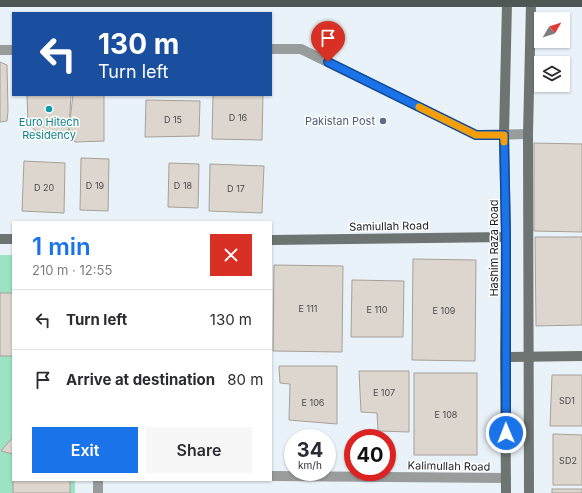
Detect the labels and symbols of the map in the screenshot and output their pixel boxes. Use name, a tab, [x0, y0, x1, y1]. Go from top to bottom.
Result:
north arrow	[534, 12, 570, 48]
pin	[311, 21, 345, 62]
marker: Euro Hitech Residency	[44, 104, 54, 114]
house number: D 16	[229, 112, 248, 123]
house number: D 15	[164, 114, 182, 125]
place label: Pakistan Post	[305, 114, 375, 128]
place label: Euro Hitech Residency	[19, 115, 79, 142]
marker: Pakistan Post	[378, 116, 388, 126]
house number: D 19	[86, 180, 105, 191]
house number: D 18	[174, 180, 193, 191]
house number: D 20	[34, 182, 54, 193]
house number: D 17	[227, 183, 245, 194]
street label: Hashim Raza Road	[487, 199, 501, 297]
street label: Samiullah Road	[349, 218, 429, 234]
house number: E 111	[299, 303, 317, 314]
house number: E 110	[367, 304, 388, 315]
house number: E 109	[433, 305, 456, 316]
house number: E 107	[373, 387, 395, 398]
house number: SD1	[559, 395, 575, 406]
house number: E 106	[302, 397, 325, 408]
house number: E 108	[435, 409, 458, 420]
position arrow	[485, 412, 527, 454]
speed limit sign: 40	[344, 429, 396, 481]
house number: SD2	[559, 455, 577, 466]
street label: Kalimullah Road	[408, 458, 490, 474]

